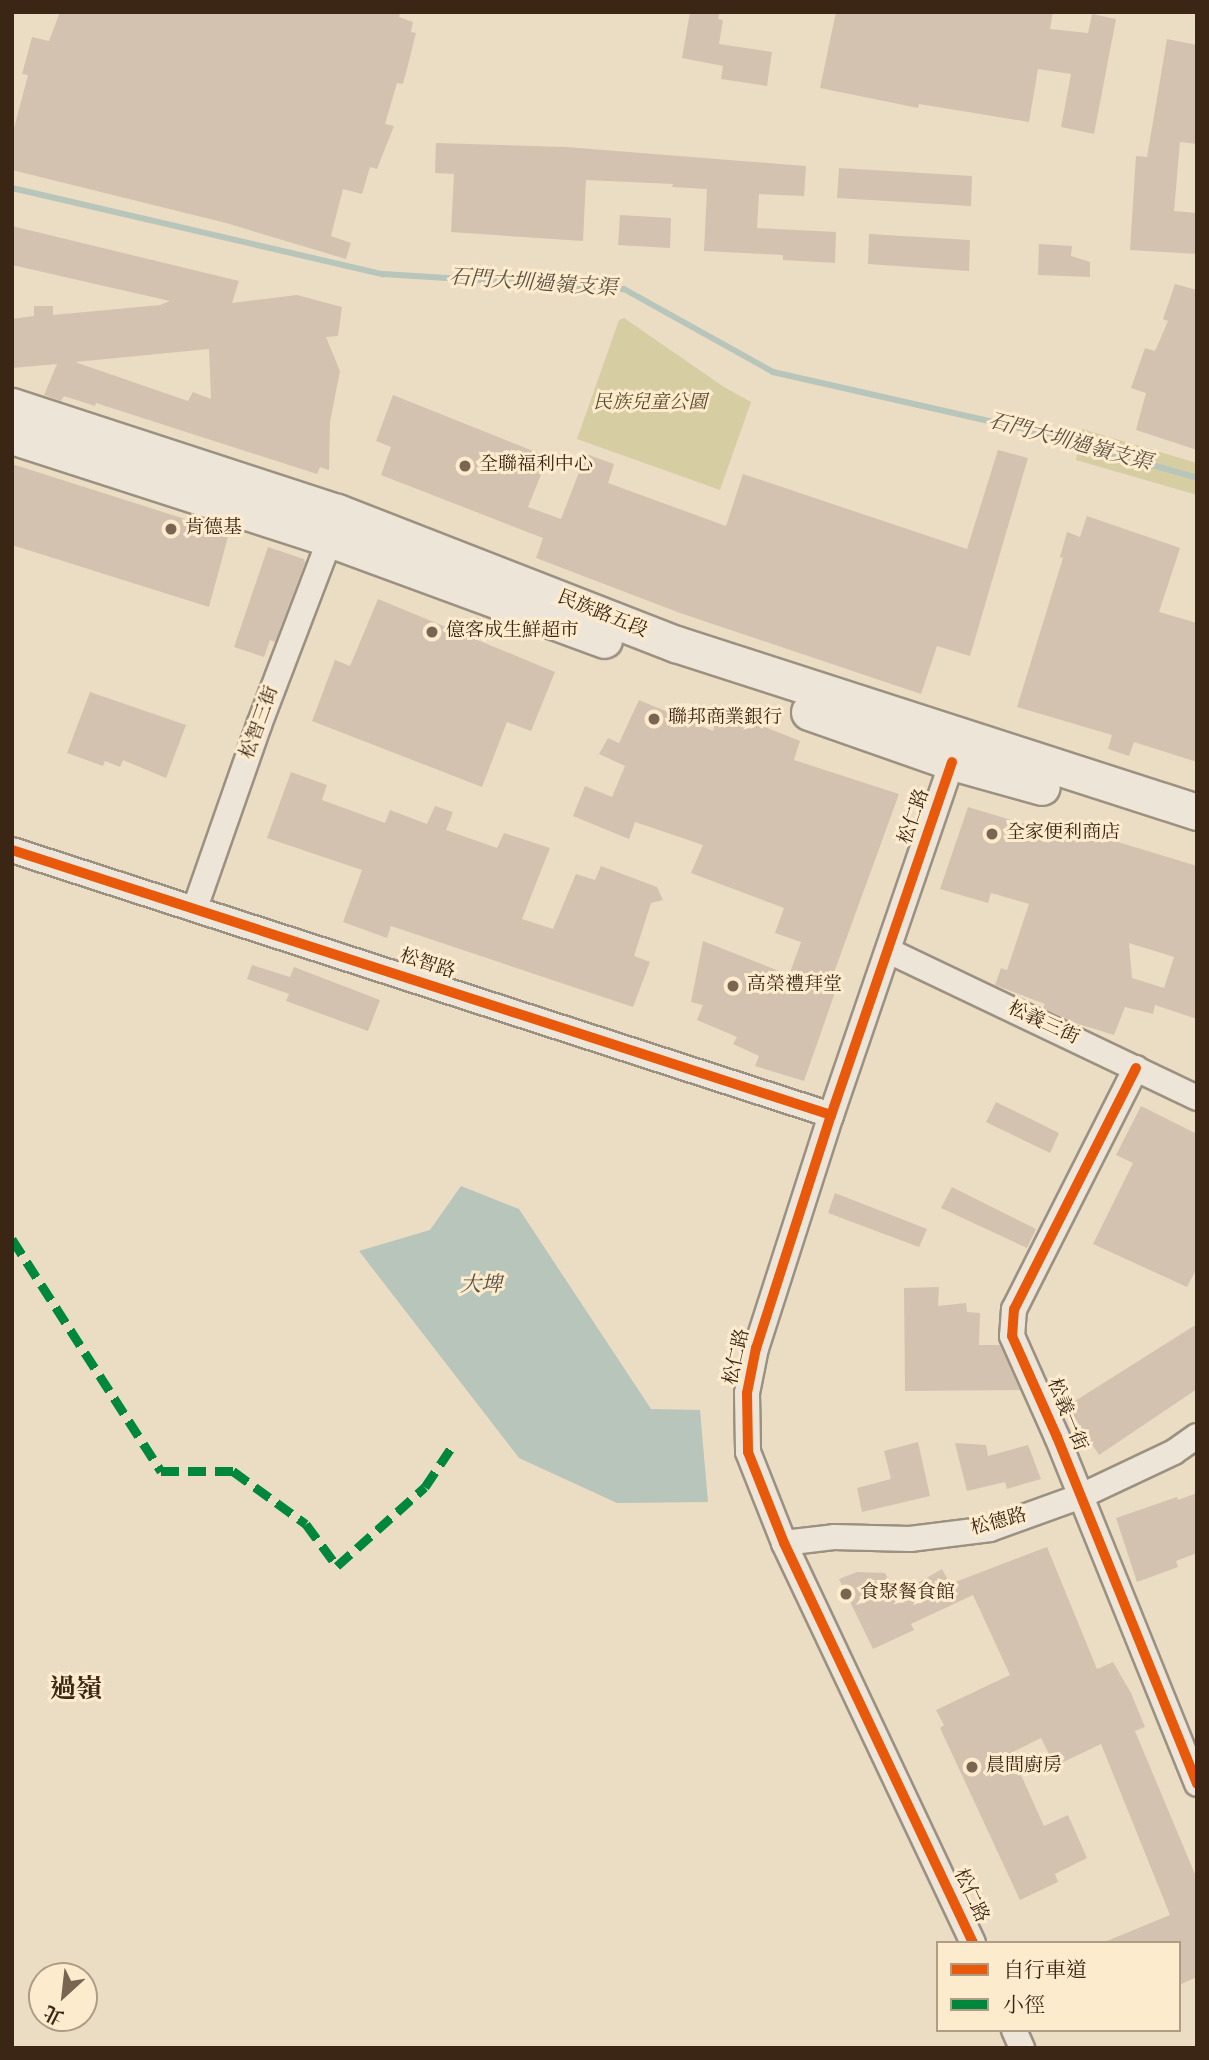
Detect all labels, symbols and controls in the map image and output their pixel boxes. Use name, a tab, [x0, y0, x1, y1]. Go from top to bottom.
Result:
water label: 石門大圳過嶺支渠	[448, 266, 618, 302]
park label: 民族兒童公園	[593, 393, 707, 415]
water label: 石門大圳過嶺支渠	[986, 409, 1154, 477]
place label: 全聯福利中心	[479, 455, 593, 477]
marker: 全聯福利中心	[457, 458, 473, 474]
place label: 肯德基	[185, 518, 242, 540]
marker: 肯德基	[163, 521, 179, 537]
street label: 民族路五段	[554, 587, 650, 643]
place label: 億客成生鮮超市	[446, 621, 579, 643]
marker: 億客成生鮮超市	[424, 624, 440, 640]
street label: 松智三街	[237, 683, 285, 763]
place label: 聯邦商業銀行	[668, 708, 782, 730]
marker: 聯邦商業銀行	[646, 711, 662, 727]
street label: 松仁路	[895, 786, 935, 848]
place label: 全家便利商店	[1006, 823, 1120, 845]
marker: 全家便利商店	[984, 826, 1000, 842]
street label: 松智路	[396, 945, 458, 985]
place label: 高榮禮拜堂	[747, 975, 842, 997]
marker: 高榮禮拜堂	[725, 978, 741, 994]
street label: 松義三街	[1004, 998, 1082, 1050]
water label: 大埤	[460, 1273, 502, 1299]
street label: 松仁路	[720, 1327, 756, 1387]
street label: 松義一街	[1041, 1375, 1091, 1455]
street label: 松德路	[969, 1505, 1029, 1541]
place label: 食聚餐食館	[860, 1583, 955, 1605]
marker: 食聚餐食館	[838, 1586, 854, 1602]
district label: 過嶺	[50, 1675, 102, 1707]
place label: 晨間廚房	[986, 1756, 1062, 1778]
marker: 晨間廚房	[964, 1759, 980, 1775]
street label: 松仁路	[948, 1865, 992, 1927]
legend	[936, 1941, 1181, 2032]
text: 自行車道	[1003, 1957, 1087, 1986]
north arrow	[28, 1962, 98, 2032]
text: 小徑	[1003, 1992, 1045, 2021]
text: 北	[40, 1998, 69, 2030]

